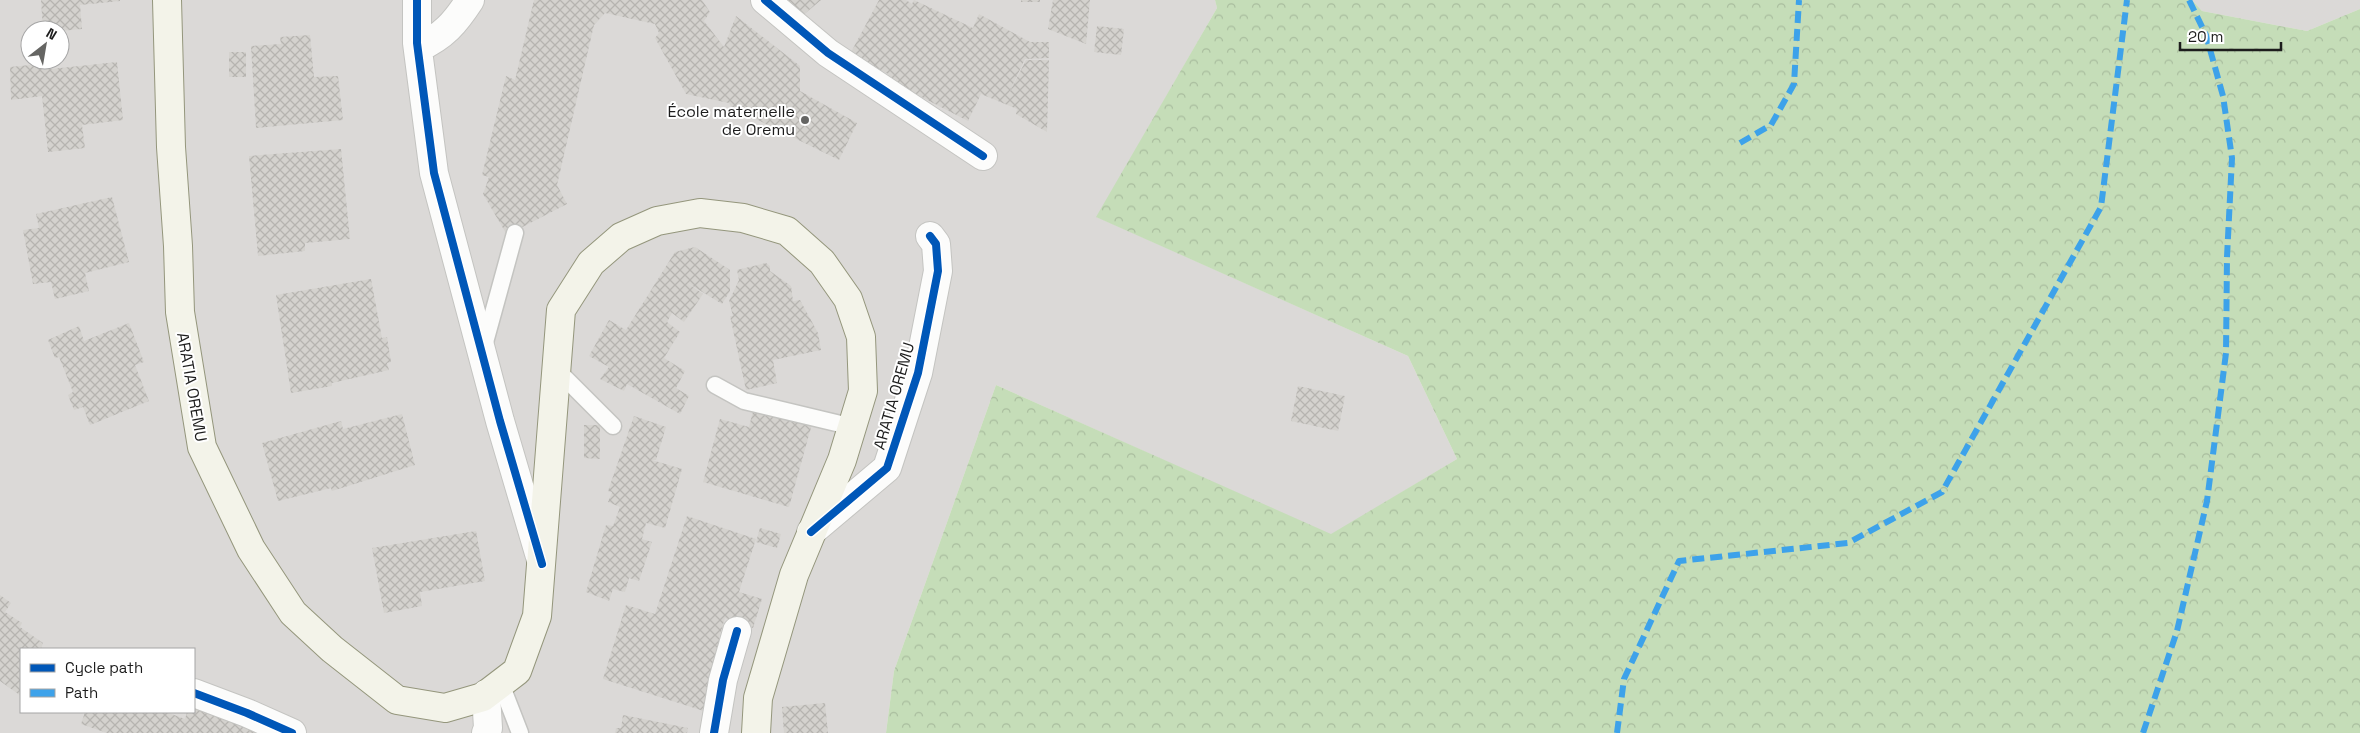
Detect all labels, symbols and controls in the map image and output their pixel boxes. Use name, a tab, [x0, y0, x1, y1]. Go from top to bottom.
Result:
north arrow	[20, 20, 70, 70]
scale bar	[2180, 20, 2281, 52]
text: N	[43, 24, 60, 44]
text: 20 m	[2188, 27, 2223, 46]
place label: École maternelle de Oremu	[667, 101, 795, 140]
marker: École maternelle de Oremu	[799, 114, 811, 126]
street label: ARATIA OREMU	[172, 331, 212, 443]
street label: ARATIA OREMU	[869, 340, 919, 452]
legend	[20, 648, 195, 713]
text: Cycle path	[65, 658, 143, 677]
text: Path	[65, 683, 98, 702]

